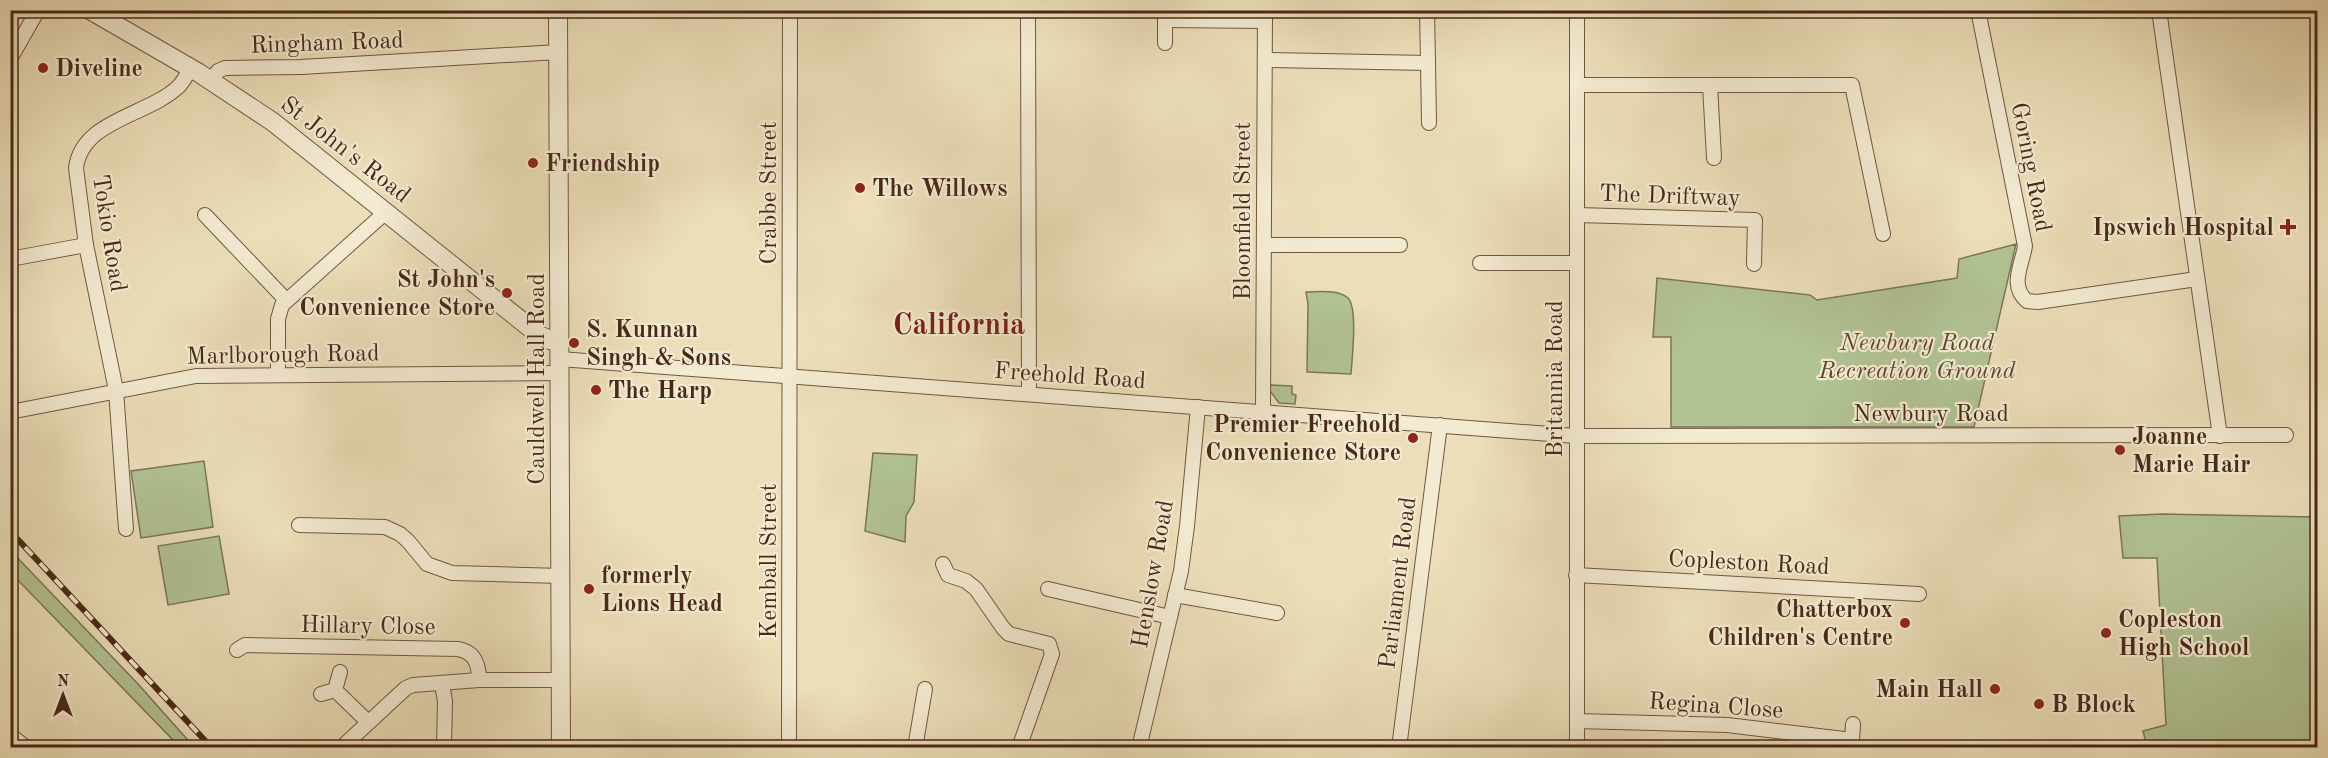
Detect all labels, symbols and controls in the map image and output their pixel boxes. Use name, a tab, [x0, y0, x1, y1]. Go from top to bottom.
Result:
street label: Ringham Road	[250, 29, 404, 59]
place label: Diveline	[55, 58, 143, 82]
marker: Diveline	[36, 61, 50, 75]
street label: St John's Road	[275, 93, 414, 208]
street label: Goring Road	[2006, 100, 2054, 234]
street label: Crabbe Street	[758, 121, 782, 265]
street label: Bloomfield Street	[1232, 122, 1256, 301]
place label: Friendship	[545, 153, 660, 177]
marker: Friendship	[526, 156, 540, 170]
street label: Tokio Road	[87, 173, 129, 294]
place label: The Willows	[872, 178, 1008, 202]
marker: The Willows	[853, 181, 867, 195]
street label: The Driftway	[1599, 183, 1741, 211]
place label: Ipswich Hospital	[2092, 217, 2274, 241]
marker: Ipswich Hospital	[2279, 218, 2297, 236]
place label: St John's Convenience Store	[299, 269, 495, 321]
street label: Cauldwell Hall Road	[526, 273, 550, 485]
marker: St John's Convenience Store	[500, 286, 514, 300]
street label: Britannia Road	[1544, 300, 1568, 458]
district label: California	[893, 311, 1025, 341]
place label: S. Kunnan Singh & Sons	[586, 319, 731, 371]
park label: Newbury Road Recreation Ground	[1818, 332, 2016, 384]
marker: S. Kunnan Singh & Sons	[567, 336, 581, 350]
street label: Marlborough Road	[186, 342, 380, 370]
street label: Freehold Road	[993, 360, 1147, 394]
place label: The Harp	[608, 380, 712, 404]
marker: The Harp	[589, 383, 603, 397]
street label: Newbury Road	[1853, 403, 2009, 427]
place label: Premier Freehold Convenience Store	[1205, 414, 1401, 466]
place label: Joanne Marie Hair	[2132, 426, 2251, 478]
marker: Premier Freehold Convenience Store	[1406, 431, 1420, 445]
marker: Joanne Marie Hair	[2113, 443, 2127, 457]
street label: Kemball Street	[758, 483, 782, 639]
street label: Parliament Road	[1377, 496, 1421, 671]
street label: Henslow Road	[1129, 498, 1179, 650]
street label: Copleston Road	[1667, 548, 1830, 580]
place label: formerly Lions Head	[601, 565, 723, 617]
marker: formerly Lions Head	[582, 582, 596, 596]
place label: Chatterbox Children's Centre	[1707, 599, 1893, 651]
place label: Copleston High School	[2118, 609, 2249, 661]
street label: Hillary Close	[300, 614, 436, 640]
marker: Chatterbox Children's Centre	[1898, 616, 1912, 630]
marker: Copleston High School	[2099, 626, 2113, 640]
north arrow	[33, 665, 93, 725]
text: N	[57, 674, 70, 690]
place label: Main Hall	[1876, 679, 1983, 703]
marker: Main Hall	[1988, 682, 2002, 696]
street label: Regina Close	[1648, 690, 1784, 724]
place label: B Block	[2051, 694, 2136, 718]
marker: B Block	[2032, 697, 2046, 711]

